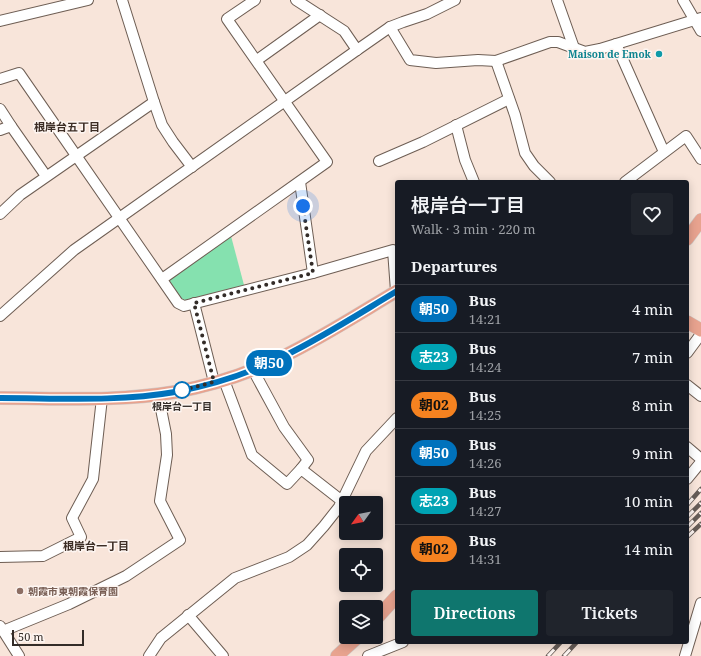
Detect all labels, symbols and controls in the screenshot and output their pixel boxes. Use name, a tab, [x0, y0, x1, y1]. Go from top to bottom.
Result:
place label: Maison de Emok	[568, 47, 652, 61]
marker: Maison de Emok	[654, 49, 664, 59]
district label: 根岸台五丁目	[34, 119, 100, 134]
text: 根岸台一丁目	[411, 192, 525, 218]
button: heart	[631, 193, 673, 235]
your location	[293, 196, 313, 216]
text: Walk · 3 min · 220 m	[411, 220, 536, 238]
text: Departures	[411, 256, 497, 276]
text: Bus	[469, 290, 496, 310]
text: 朝50	[419, 299, 449, 318]
text: 4 min	[632, 299, 673, 319]
text: 14:21	[469, 310, 502, 328]
text: Bus	[469, 338, 496, 358]
text: 志23	[419, 347, 449, 366]
text: 7 min	[632, 347, 673, 367]
line badge: 朝50	[246, 350, 292, 376]
text: 朝50	[254, 353, 284, 372]
text: 14:24	[469, 358, 502, 376]
marker: 根岸台一丁目	[173, 381, 191, 399]
text: Bus	[469, 386, 496, 406]
text: 朝02	[419, 395, 449, 414]
text: 8 min	[632, 395, 673, 415]
place label: 根岸台一丁目	[152, 399, 212, 413]
text: 14:25	[469, 406, 502, 424]
text: Bus	[469, 434, 496, 454]
text: 朝50	[419, 443, 449, 462]
text: 9 min	[632, 443, 673, 463]
text: 14:26	[469, 454, 502, 472]
text: Bus	[469, 482, 496, 502]
text: 志23	[419, 491, 449, 510]
text: 10 min	[624, 491, 673, 511]
north arrow	[339, 496, 383, 540]
map controls	[339, 496, 383, 644]
text: 14:27	[469, 502, 502, 520]
text: Bus	[469, 530, 496, 550]
district label: 根岸台一丁目	[63, 538, 129, 553]
text: 朝02	[419, 539, 449, 558]
text: 14 min	[624, 539, 673, 559]
button: locate	[339, 548, 383, 592]
text: 14:31	[469, 550, 502, 568]
place label: 朝霞市東朝霞保育園	[28, 584, 118, 598]
marker: 朝霞市東朝霞保育園	[15, 586, 25, 596]
button: Directions	[411, 590, 538, 636]
button: Tickets	[546, 590, 673, 636]
button: layers	[339, 600, 383, 644]
scale bar	[12, 628, 84, 647]
text: 50 m	[18, 629, 44, 644]

